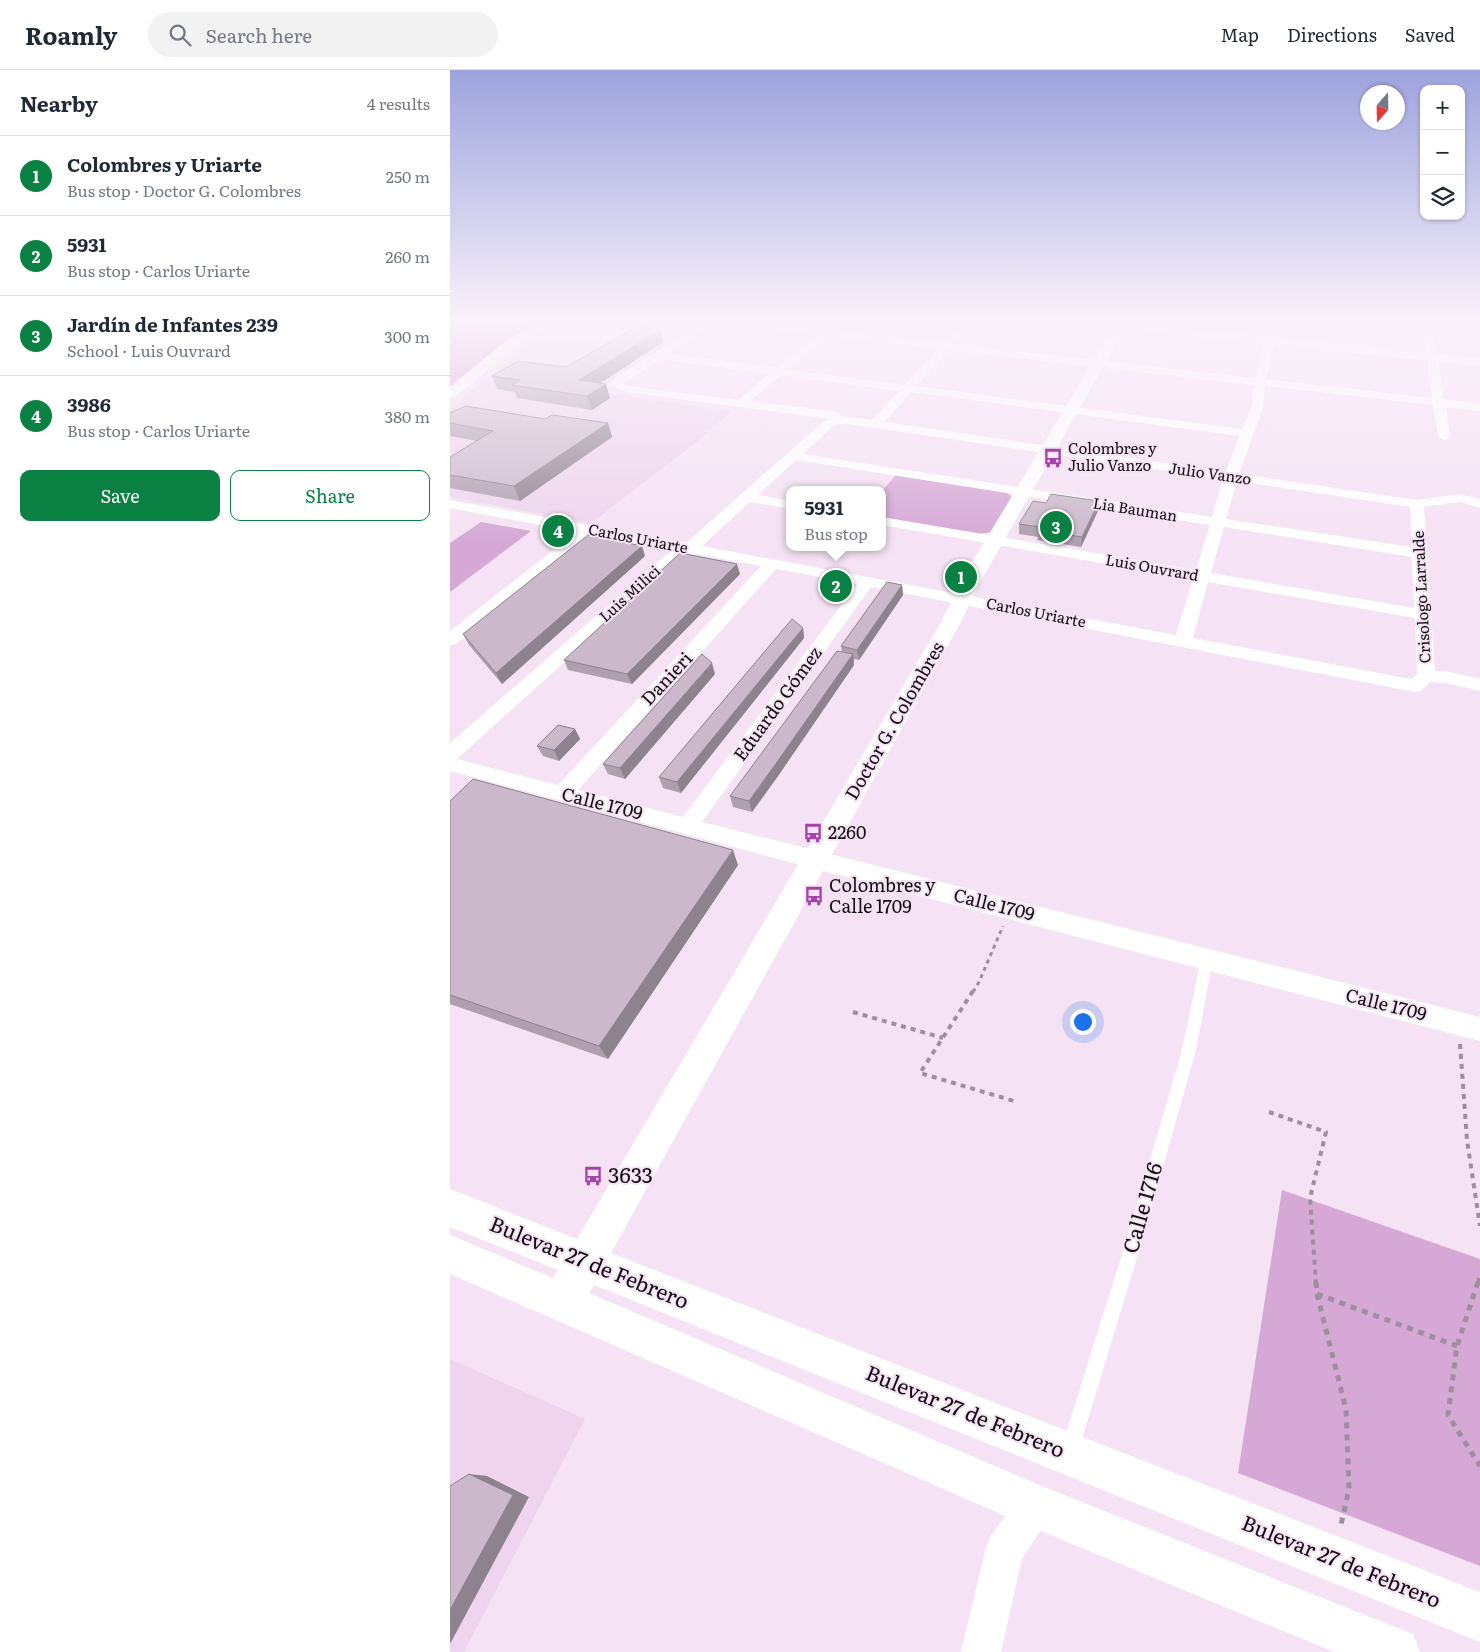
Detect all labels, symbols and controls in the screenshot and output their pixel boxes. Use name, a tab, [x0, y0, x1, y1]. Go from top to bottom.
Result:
search box	[148, 12, 498, 57]
text: Roamly	[25, 17, 118, 52]
icon: search	[166, 21, 194, 49]
text: Search here	[206, 21, 312, 49]
text: Map	[1221, 21, 1259, 48]
text: Directions	[1287, 21, 1377, 48]
text: Saved	[1405, 21, 1455, 48]
north arrow	[1360, 85, 1405, 130]
map controls	[1420, 85, 1465, 220]
button: +	[1420, 85, 1465, 130]
text: Nearby	[20, 87, 98, 118]
text: 4 results	[367, 91, 430, 115]
button: −	[1420, 130, 1465, 175]
text: Colombres y Uriarte	[67, 150, 262, 178]
text: 1	[33, 164, 39, 188]
text: 250 m	[386, 164, 430, 188]
button: layers	[1420, 175, 1465, 220]
text: Bus stop · Doctor G. Colombres	[67, 178, 301, 202]
text: 5931	[67, 230, 106, 258]
text: 2	[32, 244, 40, 268]
text: 260 m	[385, 244, 430, 268]
text: Bus stop · Carlos Uriarte	[67, 258, 250, 282]
text: Jardín de Infantes 239	[67, 310, 278, 338]
text: 3	[32, 324, 40, 348]
text: 300 m	[384, 324, 430, 348]
text: School · Luis Ouvrard	[67, 338, 231, 362]
text: 3986	[67, 390, 111, 418]
text: 4	[31, 404, 41, 428]
text: 380 m	[385, 404, 430, 428]
text: Bus stop · Carlos Uriarte	[67, 418, 250, 442]
place label: Colombres y Julio Vanzo	[1068, 436, 1157, 476]
bus stop icon: Colombres y Julio Vanzo	[1042, 447, 1064, 469]
street label: Julio Vanzo	[1167, 455, 1253, 490]
button: Save	[20, 470, 220, 521]
button: Share	[230, 470, 430, 521]
popup	[786, 486, 886, 551]
street label: Lia Bauman	[1091, 490, 1179, 527]
text: 5931	[804, 493, 844, 521]
pin: 3	[1040, 508, 1072, 546]
pin: 4	[542, 512, 574, 550]
street label: Carlos Uriarte	[587, 517, 690, 558]
text: Bus stop	[804, 521, 868, 545]
street label: Crisologo Larralde	[1406, 530, 1435, 664]
street label: Luis Ouvrard	[1104, 547, 1201, 586]
pin: 1	[945, 558, 977, 596]
street label: Luis Milici	[593, 559, 665, 627]
pin: 2	[820, 567, 852, 605]
street label: Carlos Uriarte	[985, 591, 1088, 632]
street label: Doctor G. Colombres	[837, 636, 950, 804]
street label: Eduardo Gómez	[726, 640, 828, 766]
street label: Danieri	[634, 645, 698, 711]
street label: Calle 1709	[559, 779, 646, 826]
place label: 2260	[828, 818, 866, 845]
bus stop icon: 2260	[802, 822, 824, 844]
place label: Colombres y Calle 1709	[829, 871, 936, 919]
street label: Calle 1709	[951, 880, 1038, 927]
bus stop icon: Colombres y Calle 1709	[803, 885, 825, 907]
street label: Calle 1709	[1343, 980, 1430, 1027]
your location	[1070, 1009, 1096, 1035]
place label: 3633	[608, 1158, 653, 1189]
street label: Calle 1716	[1113, 1158, 1168, 1256]
bus stop icon: 3633	[582, 1165, 604, 1187]
street label: Bulevar 27 de Febrero	[486, 1207, 694, 1315]
street label: Bulevar 27 de Febrero	[862, 1356, 1070, 1464]
street label: Bulevar 27 de Febrero	[1238, 1506, 1446, 1614]

